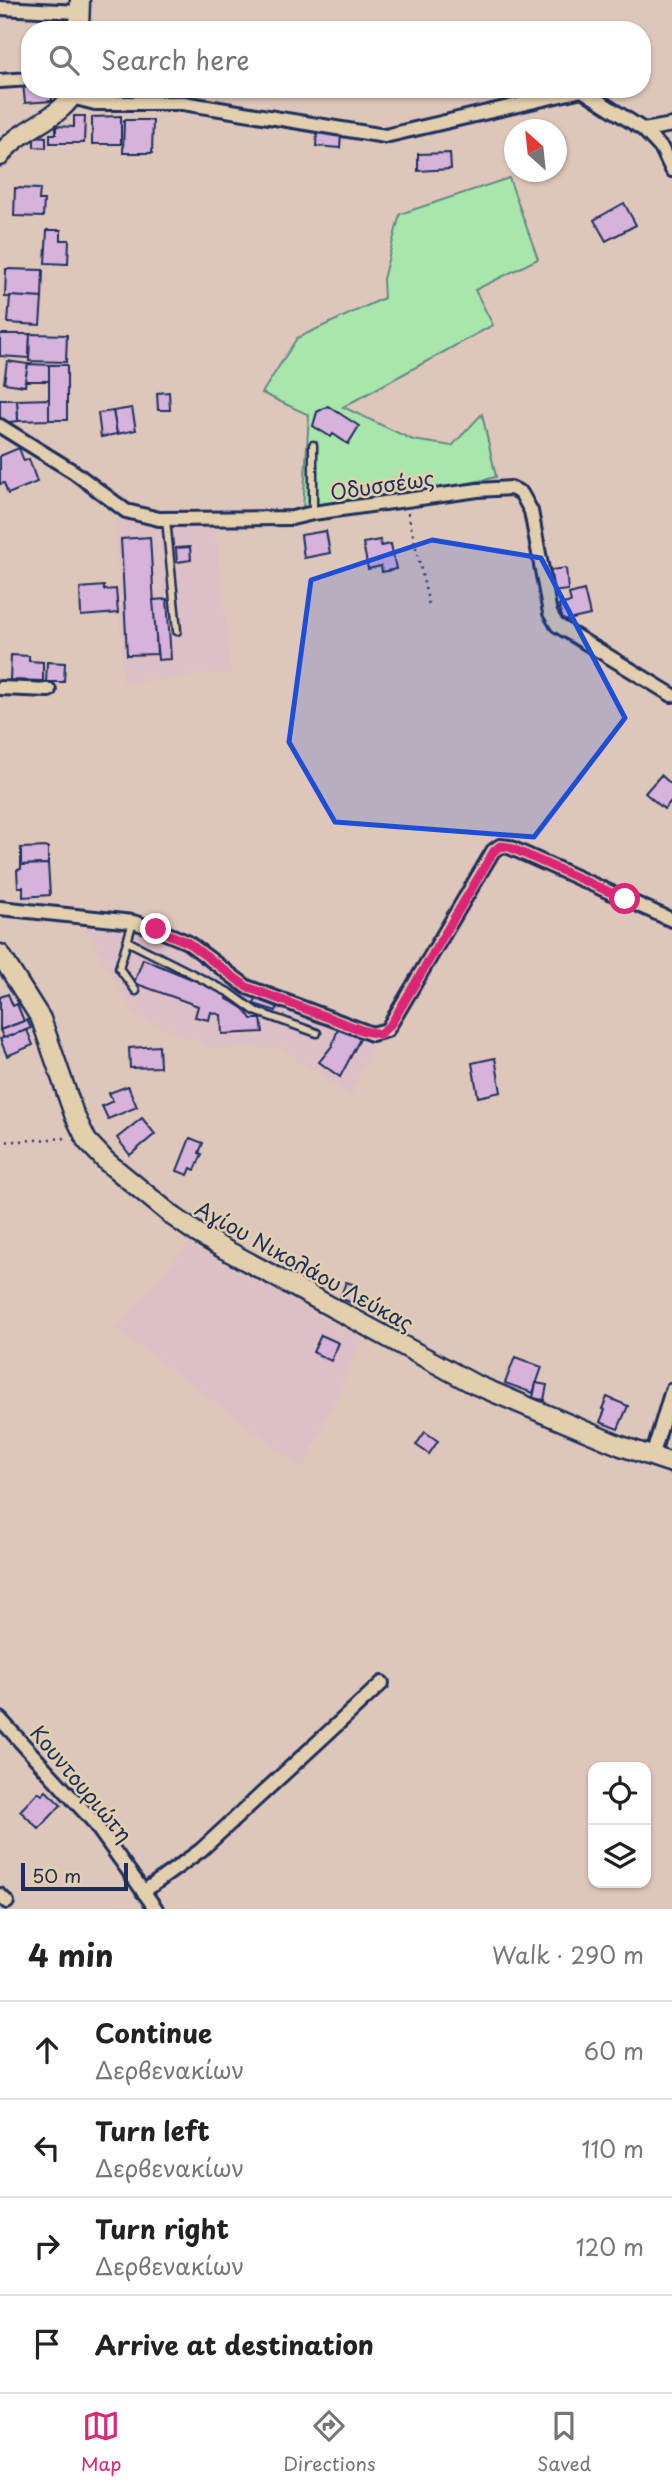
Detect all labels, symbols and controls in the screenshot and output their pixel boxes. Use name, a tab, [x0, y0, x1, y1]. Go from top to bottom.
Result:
search box	[21, 21, 651, 98]
text: Search here	[101, 40, 250, 79]
icon: search	[45, 41, 83, 79]
north arrow	[504, 119, 567, 182]
street label: Οδυσσέως	[328, 461, 436, 507]
route start	[609, 883, 640, 914]
route end	[140, 913, 171, 944]
street label: Αγίου Νικολάου Λεύκας	[190, 1192, 420, 1339]
street label: Κουντουριώτη	[23, 1717, 141, 1849]
map controls	[588, 1762, 651, 1888]
button: locate	[588, 1762, 651, 1825]
button: layers	[588, 1825, 651, 1888]
scale bar	[21, 1860, 128, 1892]
text: 50 m	[32, 1861, 81, 1889]
text: 4 min	[28, 1932, 114, 1977]
text: Walk · 290 m	[492, 1937, 644, 1972]
text: Continue	[95, 2013, 212, 2052]
icon: ahead	[28, 2031, 66, 2069]
text: 60 m	[584, 2033, 644, 2068]
text: Δερβενακίων	[95, 2052, 244, 2087]
text: Turn left	[95, 2111, 210, 2150]
icon: left	[28, 2129, 66, 2167]
text: 110 m	[582, 2131, 644, 2166]
text: Δερβενακίων	[95, 2150, 244, 2185]
text: Turn right	[95, 2209, 229, 2248]
icon: right	[28, 2227, 66, 2265]
text: 120 m	[576, 2229, 644, 2264]
text: Δερβενακίων	[95, 2248, 244, 2283]
icon: arrive	[28, 2325, 66, 2363]
text: Arrive at destination	[95, 2325, 374, 2364]
tab: Map	[81, 2407, 121, 2477]
tab: Directions	[283, 2407, 376, 2477]
tab: Saved	[537, 2407, 591, 2477]

